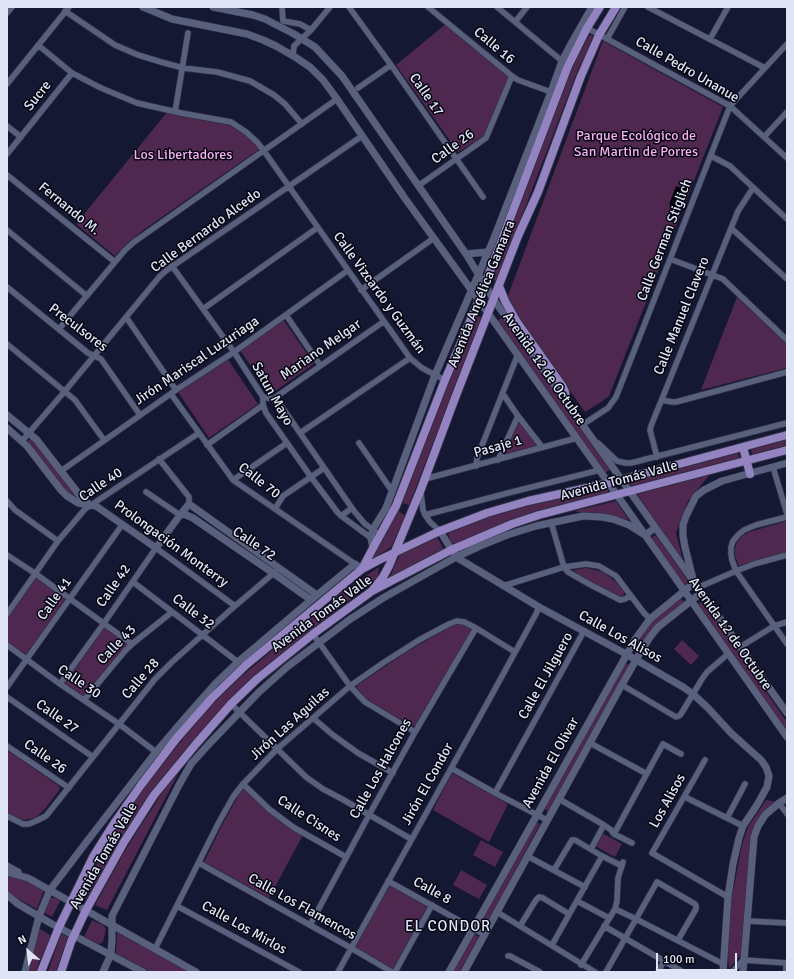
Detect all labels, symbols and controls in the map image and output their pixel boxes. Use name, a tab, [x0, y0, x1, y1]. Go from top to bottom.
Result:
street label: Calle 16	[470, 24, 518, 68]
street label: Calle Pedro Unanue	[632, 33, 742, 107]
street label: Calle 17	[405, 70, 447, 120]
street label: Sucre	[21, 78, 55, 114]
street label: Calle 26	[428, 126, 478, 168]
park label: Parque Ecológico de San Martin de Porres	[574, 128, 698, 160]
park label: Los Libertadores	[134, 147, 232, 163]
street label: Calle German Stiglich	[634, 176, 696, 304]
street label: Fernando M.	[35, 179, 103, 239]
street label: Calle Bernardo Alcedo	[148, 185, 264, 277]
street label: Avenida Angélica Gamarra	[445, 218, 519, 370]
street label: Calle Vizcardo y Guzmán	[329, 229, 429, 357]
street label: Calle Manuel Clavero	[651, 254, 713, 378]
street label: Preculsores	[45, 300, 111, 356]
street label: Avenida 12 de Octubre	[499, 309, 589, 429]
street label: Jirón Mariscal Luzuriaga	[131, 313, 263, 409]
street label: Mariano Melgar	[277, 316, 365, 384]
street label: Satun Mayo	[248, 359, 296, 429]
street label: Pasaje 1	[472, 432, 524, 462]
street label: Avenida Tomás Valle	[559, 457, 679, 505]
street label: Calle 70	[235, 459, 283, 503]
street label: Calle 40	[76, 464, 126, 506]
street label: Prolongación Monterry	[111, 497, 231, 591]
street label: Calle 72	[229, 523, 279, 565]
street label: Calle 42	[93, 561, 135, 611]
street label: Avenida Tomás Valle	[268, 572, 376, 656]
street label: Calle 41	[34, 574, 76, 624]
street label: Avenida 12 de Octubre	[685, 574, 775, 694]
street label: Calle 32	[169, 591, 217, 633]
street label: Calle Los Alisos	[575, 607, 665, 667]
street label: Calle 43	[94, 622, 140, 668]
street label: Calle El Jilguero	[515, 630, 577, 722]
street label: Calle 28	[119, 655, 163, 703]
street label: Calle 30	[54, 661, 104, 703]
street label: Jirón Las Aguilas	[247, 684, 333, 764]
street label: Calle 27	[32, 696, 82, 738]
street label: Avenida El Olivar	[519, 715, 583, 811]
street label: Calle Los Halcones	[347, 716, 415, 822]
street label: Calle 26	[20, 736, 70, 778]
street label: Jirón El Condor	[399, 740, 457, 828]
street label: Los Alisos	[646, 771, 690, 831]
street label: Calle Cisnes	[274, 792, 344, 846]
street label: Avenida Tomás Valle	[67, 800, 141, 912]
street label: Calle Los Flamencos	[245, 870, 359, 944]
street label: Calle 8	[410, 874, 454, 908]
street label: Calle Los Mirlos	[199, 898, 289, 958]
district label: EL CONDOR	[405, 918, 491, 936]
north arrow	[8, 931, 48, 971]
text: N	[16, 932, 29, 947]
scale bar	[658, 945, 739, 971]
text: 100 m	[663, 952, 695, 967]

